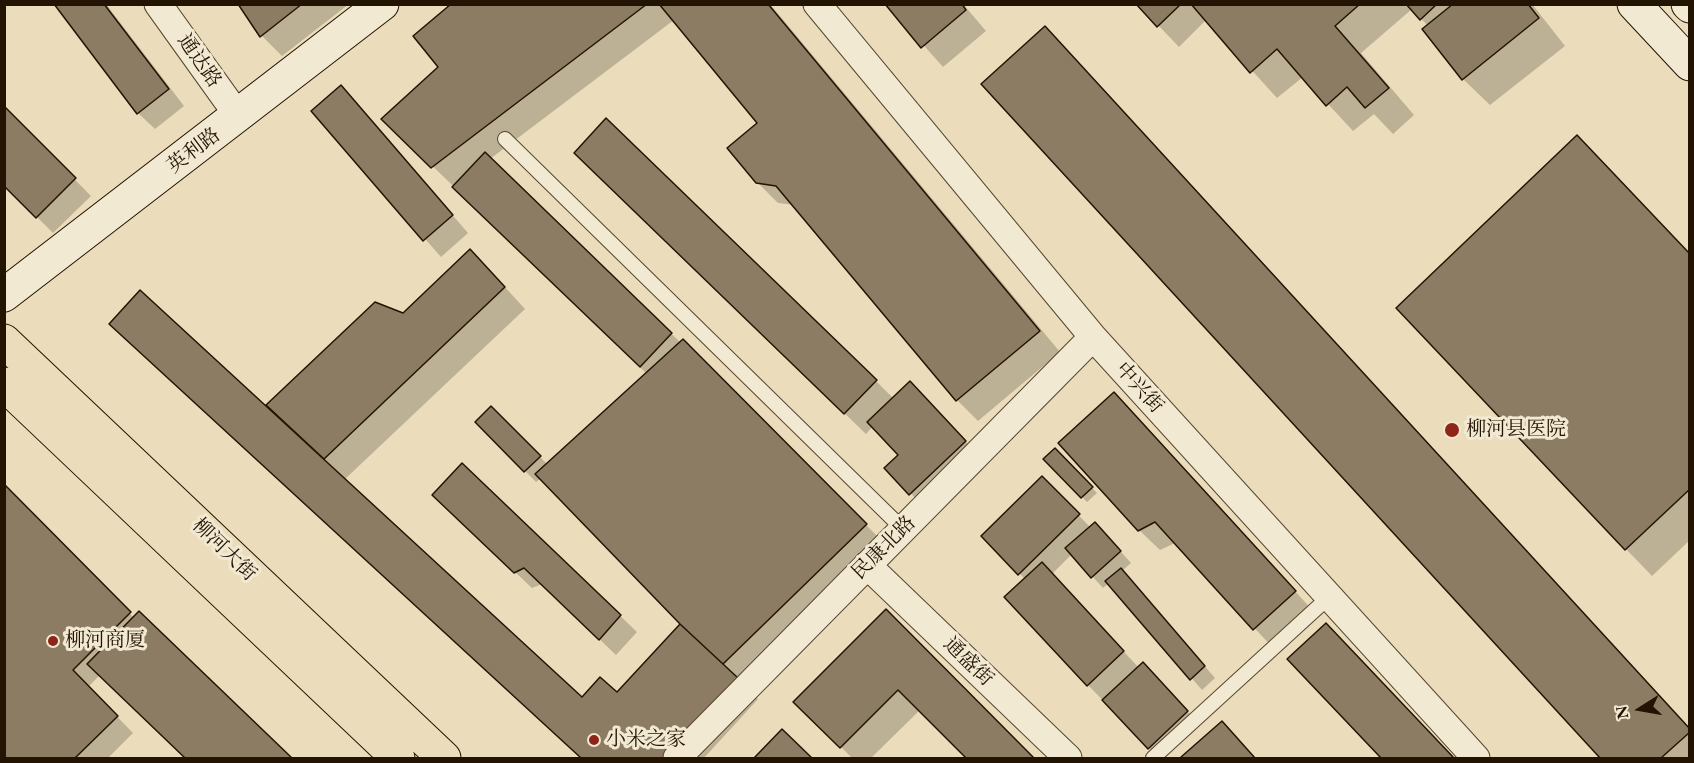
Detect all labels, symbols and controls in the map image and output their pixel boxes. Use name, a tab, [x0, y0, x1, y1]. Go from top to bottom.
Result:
street label: 通达路	[172, 30, 226, 92]
street label: 英利路	[163, 123, 225, 179]
street label: 中兴街	[1110, 358, 1168, 418]
place label: 柳河县医院	[1466, 418, 1566, 442]
marker: 柳河县医院	[1443, 421, 1461, 439]
street label: 民康北路	[847, 511, 921, 585]
street label: 柳河大街	[187, 514, 261, 586]
place label: 柳河商厦	[65, 629, 145, 653]
street label: 通盛街	[938, 633, 998, 691]
marker: 柳河商厦	[46, 634, 60, 648]
north arrow	[1610, 679, 1670, 739]
text: N	[1610, 704, 1633, 721]
place label: 小米之家	[606, 728, 686, 752]
marker: 小米之家	[587, 733, 601, 747]

